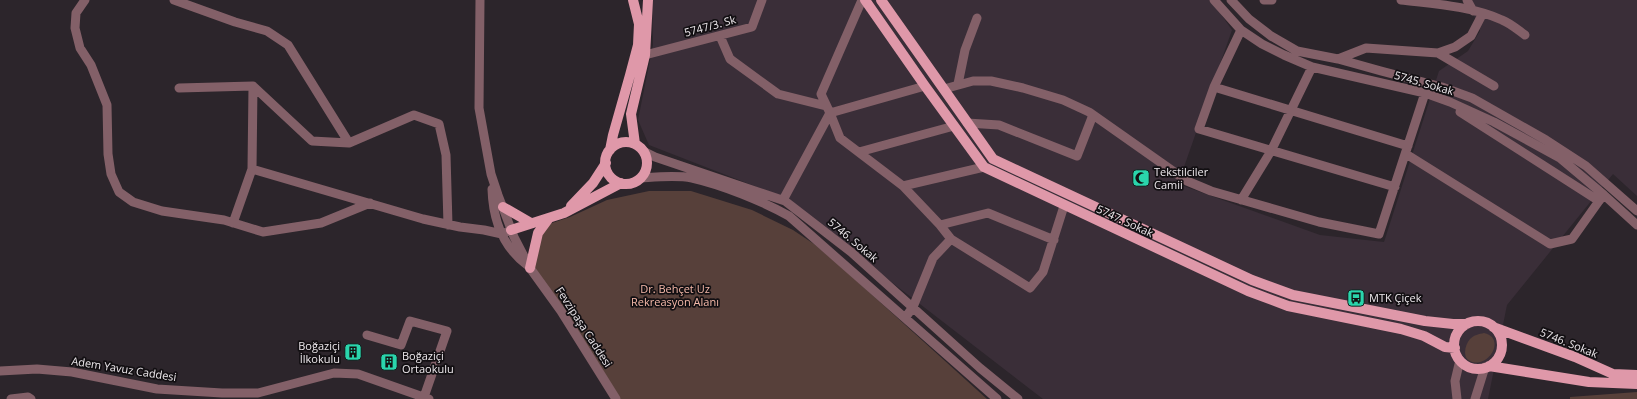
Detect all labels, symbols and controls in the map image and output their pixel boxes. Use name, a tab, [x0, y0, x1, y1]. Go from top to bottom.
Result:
street label: 5747/3. Sk	[682, 11, 738, 40]
street label: 5745. Sokak	[1393, 67, 1456, 98]
place label: Tekstilciler Camii	[1154, 164, 1209, 192]
mosque icon: Tekstilciler Camii	[1131, 168, 1151, 188]
street label: 5747. Sokak	[1094, 201, 1156, 240]
street label: 5746. Sokak	[825, 214, 882, 265]
park label: Dr. Behçet Uz Rekreasyon Alanı	[631, 281, 719, 309]
street label: Fevzipaşa Caddesi	[553, 284, 616, 370]
bus stop icon: MTK Çiçek	[1346, 288, 1366, 308]
place label: MTK Çiçek	[1369, 290, 1422, 305]
street label: 5746. Sokak	[1538, 324, 1601, 361]
place label: Boğaziçi İlkokulu	[298, 338, 340, 366]
building icon: Boğaziçi İlkokulu	[343, 342, 363, 362]
place label: Boğaziçi Ortaokulu	[402, 348, 454, 376]
building icon: Boğaziçi Ortaokulu	[379, 352, 399, 372]
street label: Adem Yavuz Caddesi	[70, 353, 178, 384]

